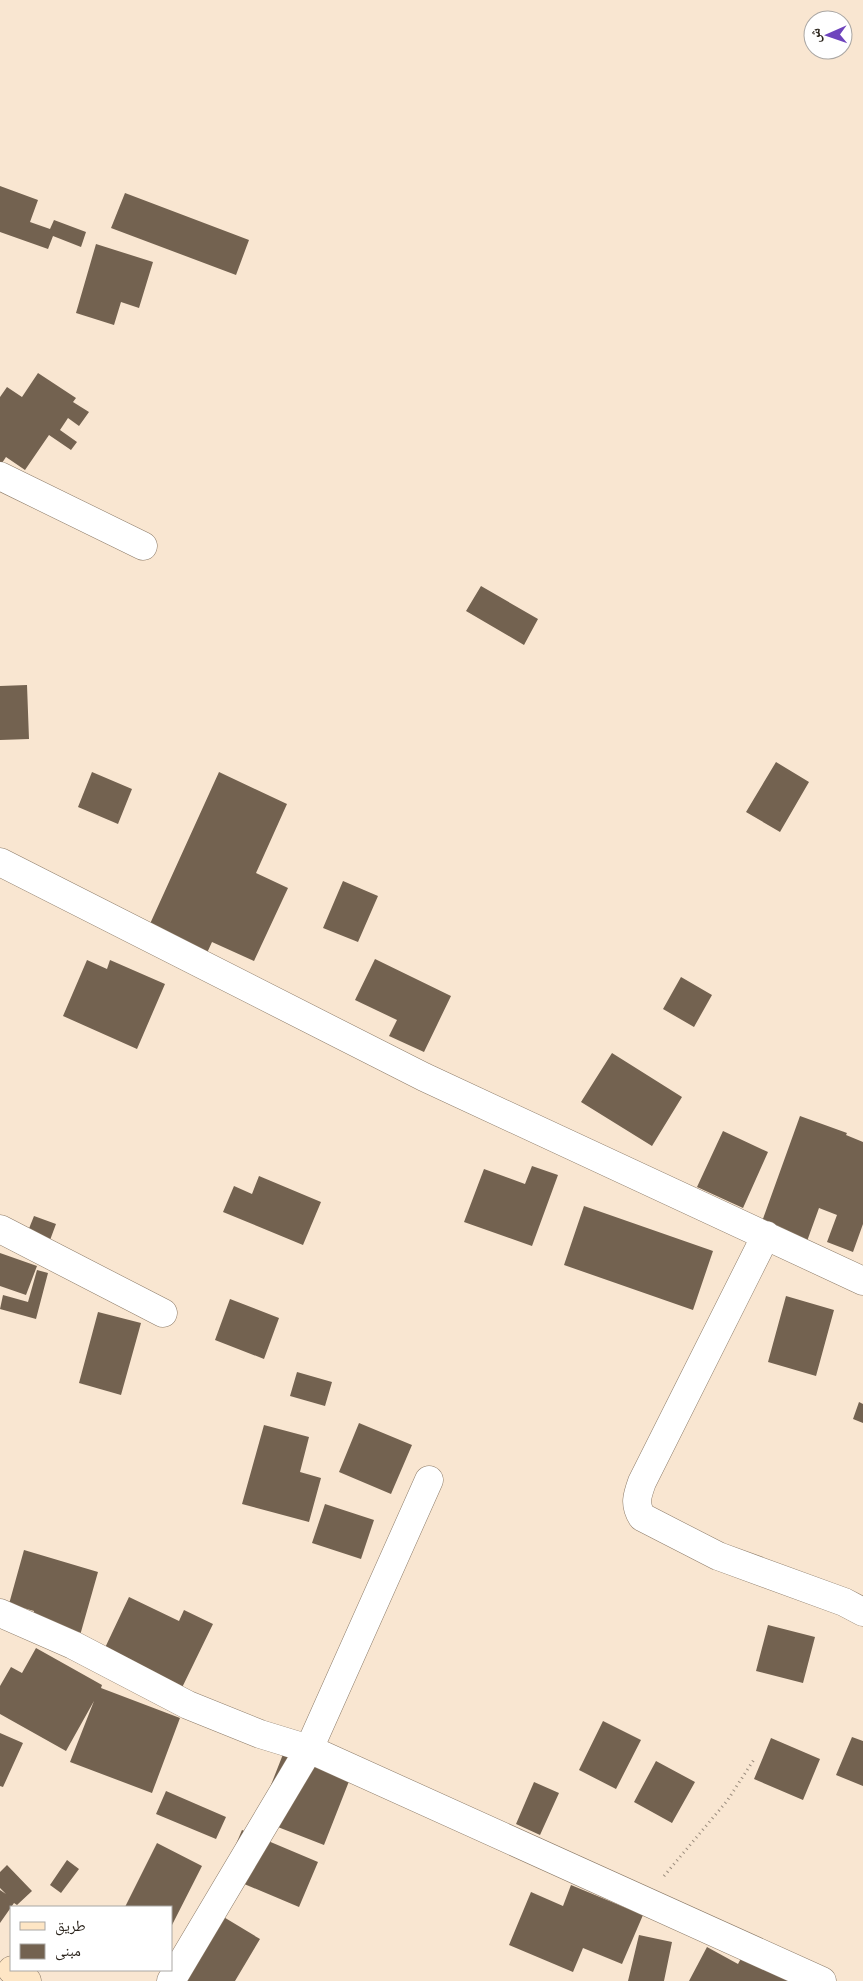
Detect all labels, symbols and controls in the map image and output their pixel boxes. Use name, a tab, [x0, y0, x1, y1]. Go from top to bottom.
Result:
north arrow	[803, 10, 853, 60]
text: ش	[805, 28, 824, 43]
legend	[10, 1906, 172, 1971]
text: طريق	[55, 1915, 86, 1936]
text: مبنى	[55, 1940, 81, 1961]

